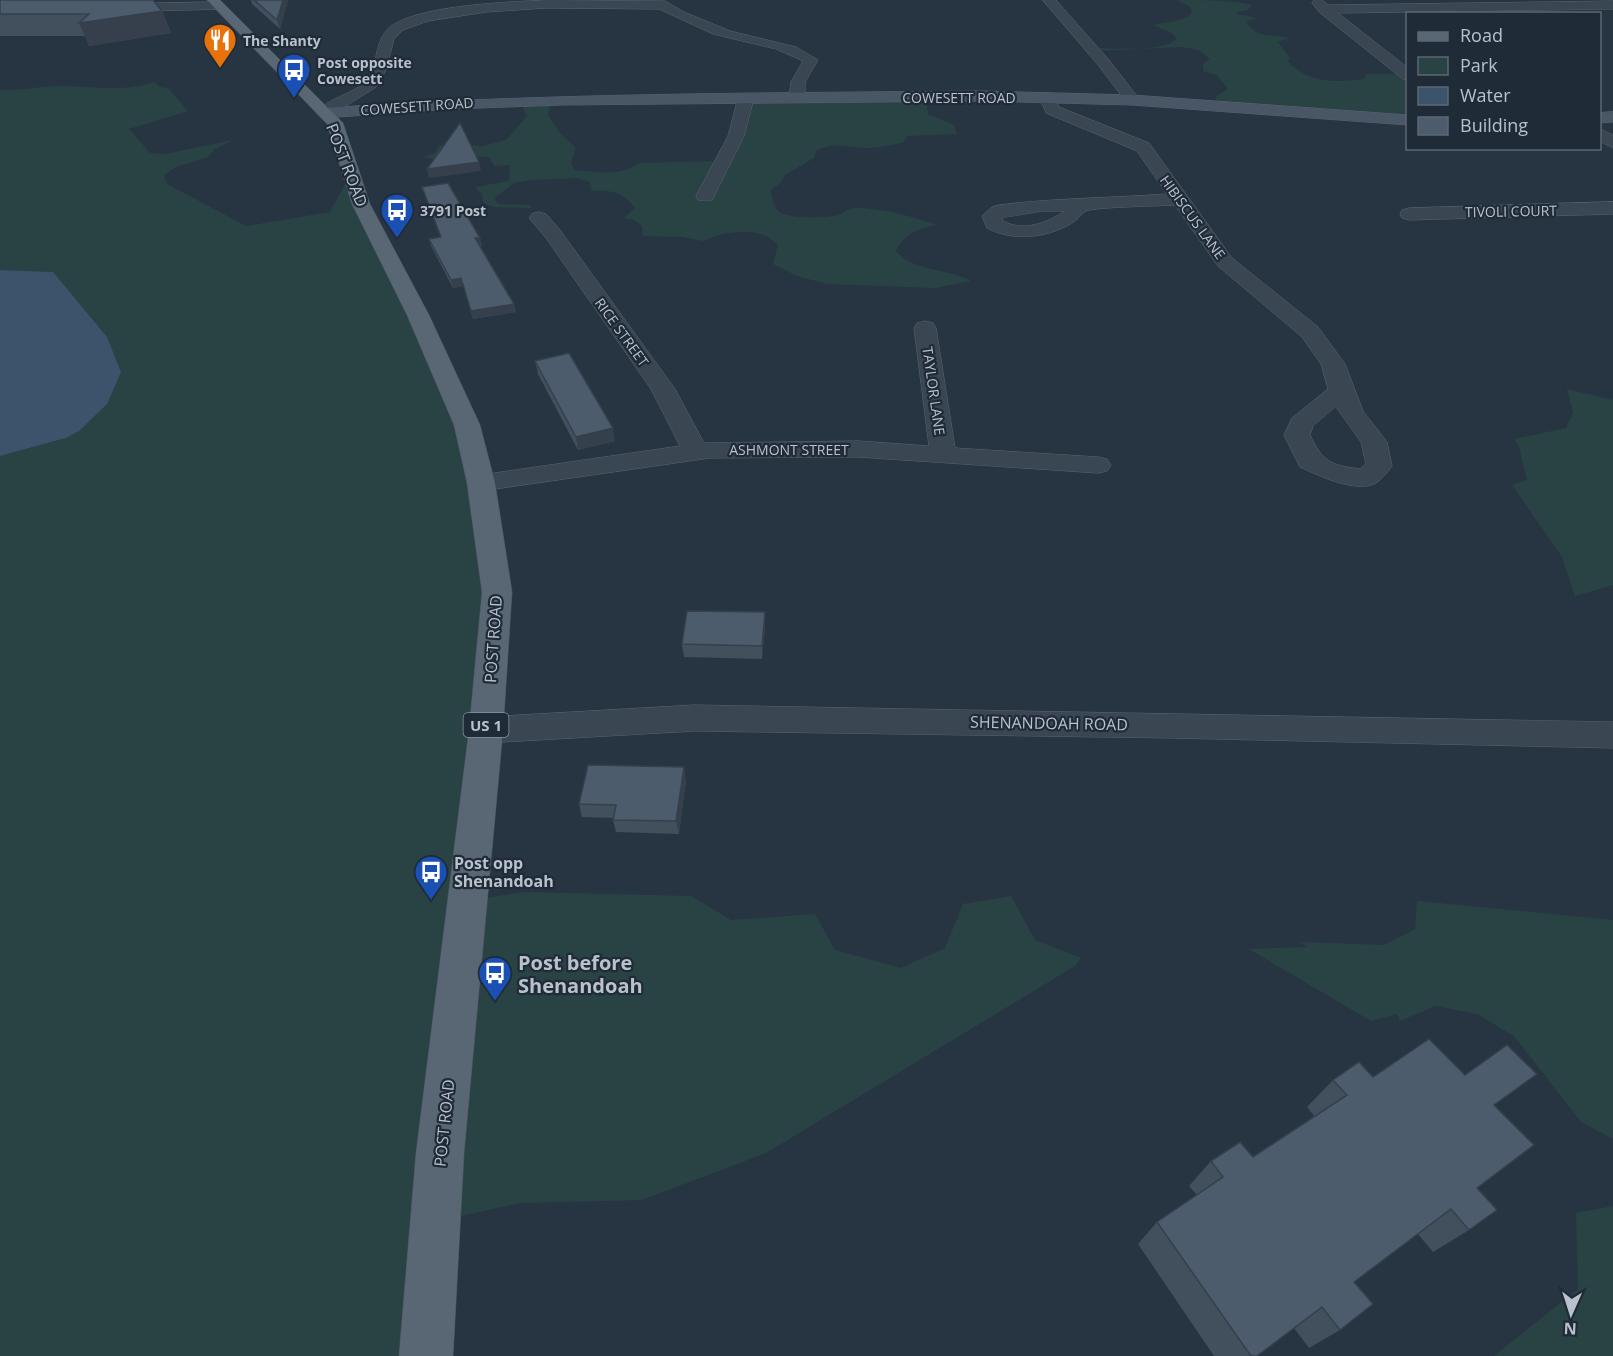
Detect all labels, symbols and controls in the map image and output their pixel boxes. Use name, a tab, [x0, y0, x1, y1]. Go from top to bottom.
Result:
legend	[1406, 12, 1601, 150]
restaurant icon: The Shanty	[202, 22, 238, 69]
text: Road	[1460, 23, 1503, 47]
place label: The Shanty	[243, 31, 321, 50]
bus stop icon: Post opposite Cowesett	[276, 52, 312, 99]
place label: Post opposite Cowesett	[317, 53, 412, 88]
text: Park	[1460, 53, 1498, 77]
text: Water	[1460, 83, 1511, 107]
street label: COWESETT ROAD	[902, 88, 1016, 107]
street label: COWESETT ROAD	[360, 93, 474, 119]
text: Building	[1460, 113, 1528, 137]
street label: POST ROAD	[321, 120, 373, 210]
street label: HIBISCUS LANE	[1156, 171, 1230, 263]
bus stop icon: 3791 Post	[379, 192, 415, 239]
place label: 3791 Post	[420, 201, 486, 220]
street label: TIVOLI COURT	[1465, 201, 1557, 221]
street label: RICE STREET	[591, 294, 653, 370]
street label: TAYLOR LANE	[918, 345, 950, 437]
street label: ASHMONT STREET	[729, 440, 849, 459]
street label: POST ROAD	[479, 594, 507, 684]
street label: SHENANDOAH ROAD	[970, 711, 1128, 735]
road number: US 1	[464, 713, 508, 737]
place label: Post opp Shenandoah	[454, 852, 554, 892]
bus stop icon: Post opp Shenandoah	[413, 854, 449, 901]
place label: Post before Shenandoah	[518, 949, 643, 999]
bus stop icon: Post before Shenandoah	[477, 955, 513, 1002]
street label: POST ROAD	[428, 1078, 460, 1168]
north arrow	[1541, 1284, 1601, 1344]
text: N	[1563, 1318, 1577, 1340]

